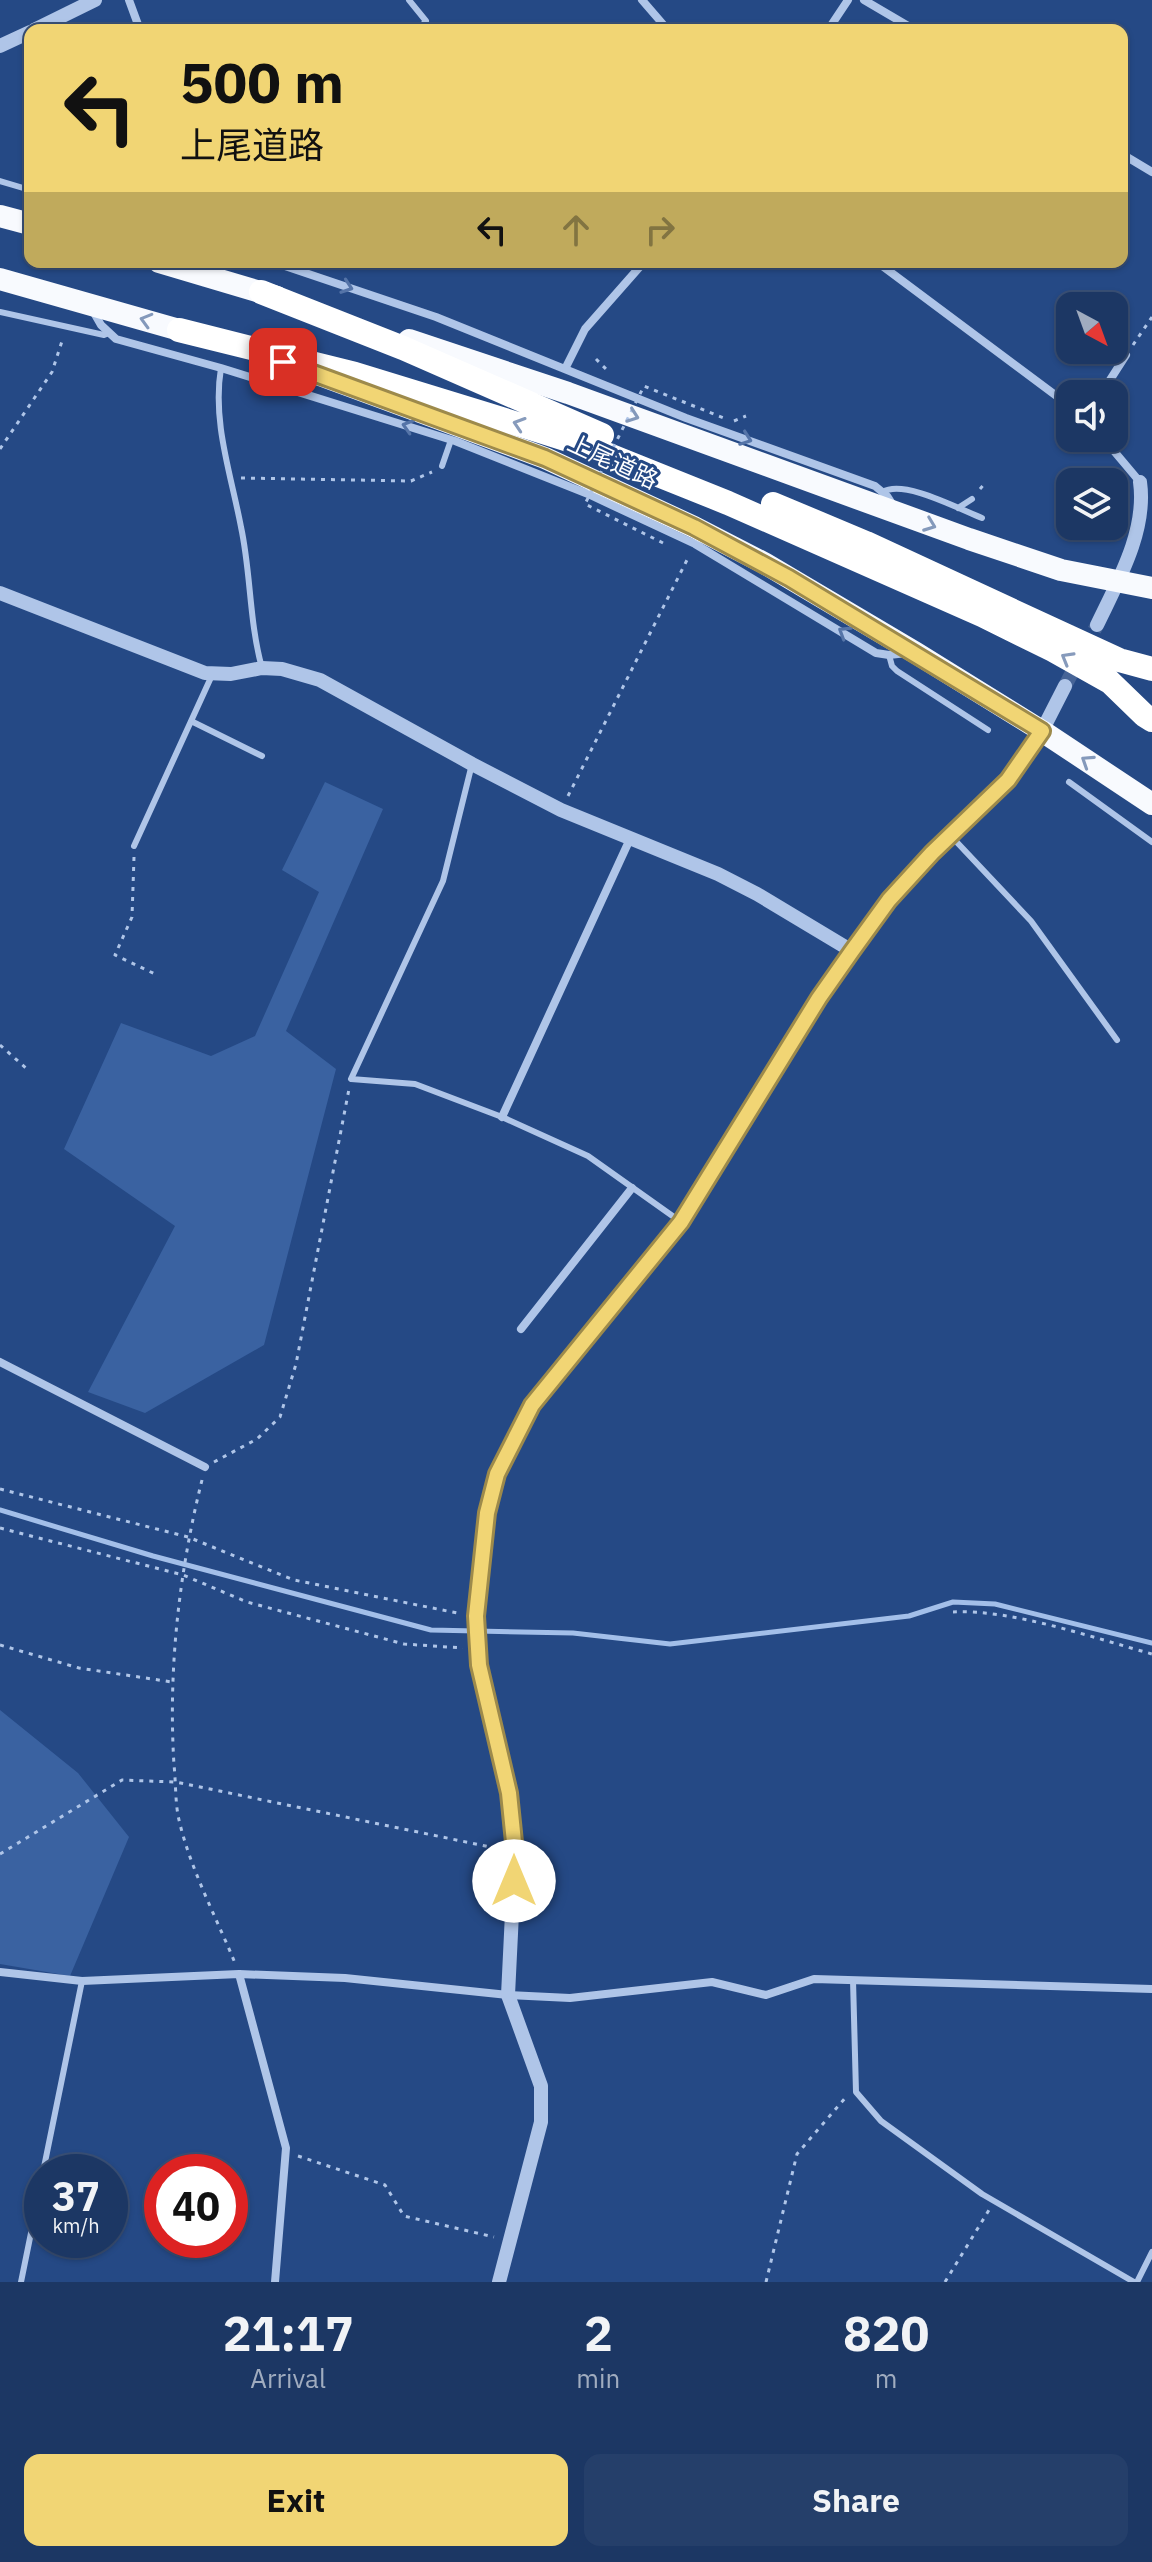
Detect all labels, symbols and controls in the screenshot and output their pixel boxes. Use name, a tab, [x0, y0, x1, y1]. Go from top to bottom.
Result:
text: 500 m	[180, 46, 344, 118]
icon: left	[48, 56, 152, 160]
text: 上尾道路	[180, 121, 324, 168]
icon: left	[470, 208, 514, 252]
icon: ahead	[554, 208, 598, 252]
icon: right	[638, 208, 682, 252]
one-way arrow	[339, 277, 353, 293]
north arrow	[1056, 292, 1128, 364]
map controls	[1056, 292, 1128, 540]
one-way arrow	[140, 313, 154, 329]
pin	[249, 328, 317, 396]
icon: arrive	[261, 340, 305, 384]
button: sound	[1056, 380, 1128, 452]
one-way arrow	[625, 407, 639, 423]
one-way arrow	[513, 418, 527, 434]
one-way arrow	[401, 420, 415, 436]
street label: 上尾道路	[563, 426, 663, 496]
one-way arrow	[738, 430, 752, 446]
button: layers	[1056, 468, 1128, 540]
one-way arrow	[922, 515, 936, 531]
one-way arrow	[838, 627, 853, 642]
one-way arrow	[1061, 652, 1076, 668]
one-way arrow	[1082, 755, 1096, 770]
position arrow	[472, 1839, 556, 1923]
speed limit sign: 40	[144, 2154, 248, 2258]
text: 37	[52, 2170, 100, 2222]
text: km/h	[52, 2212, 100, 2239]
text: 21:17	[223, 2302, 354, 2364]
text: 2	[584, 2302, 613, 2364]
text: 820	[843, 2302, 929, 2364]
text: Arrival	[250, 2361, 326, 2395]
text: min	[576, 2361, 620, 2395]
text: m	[875, 2361, 897, 2395]
button: Exit	[24, 2454, 568, 2546]
button: Share	[584, 2454, 1128, 2546]

